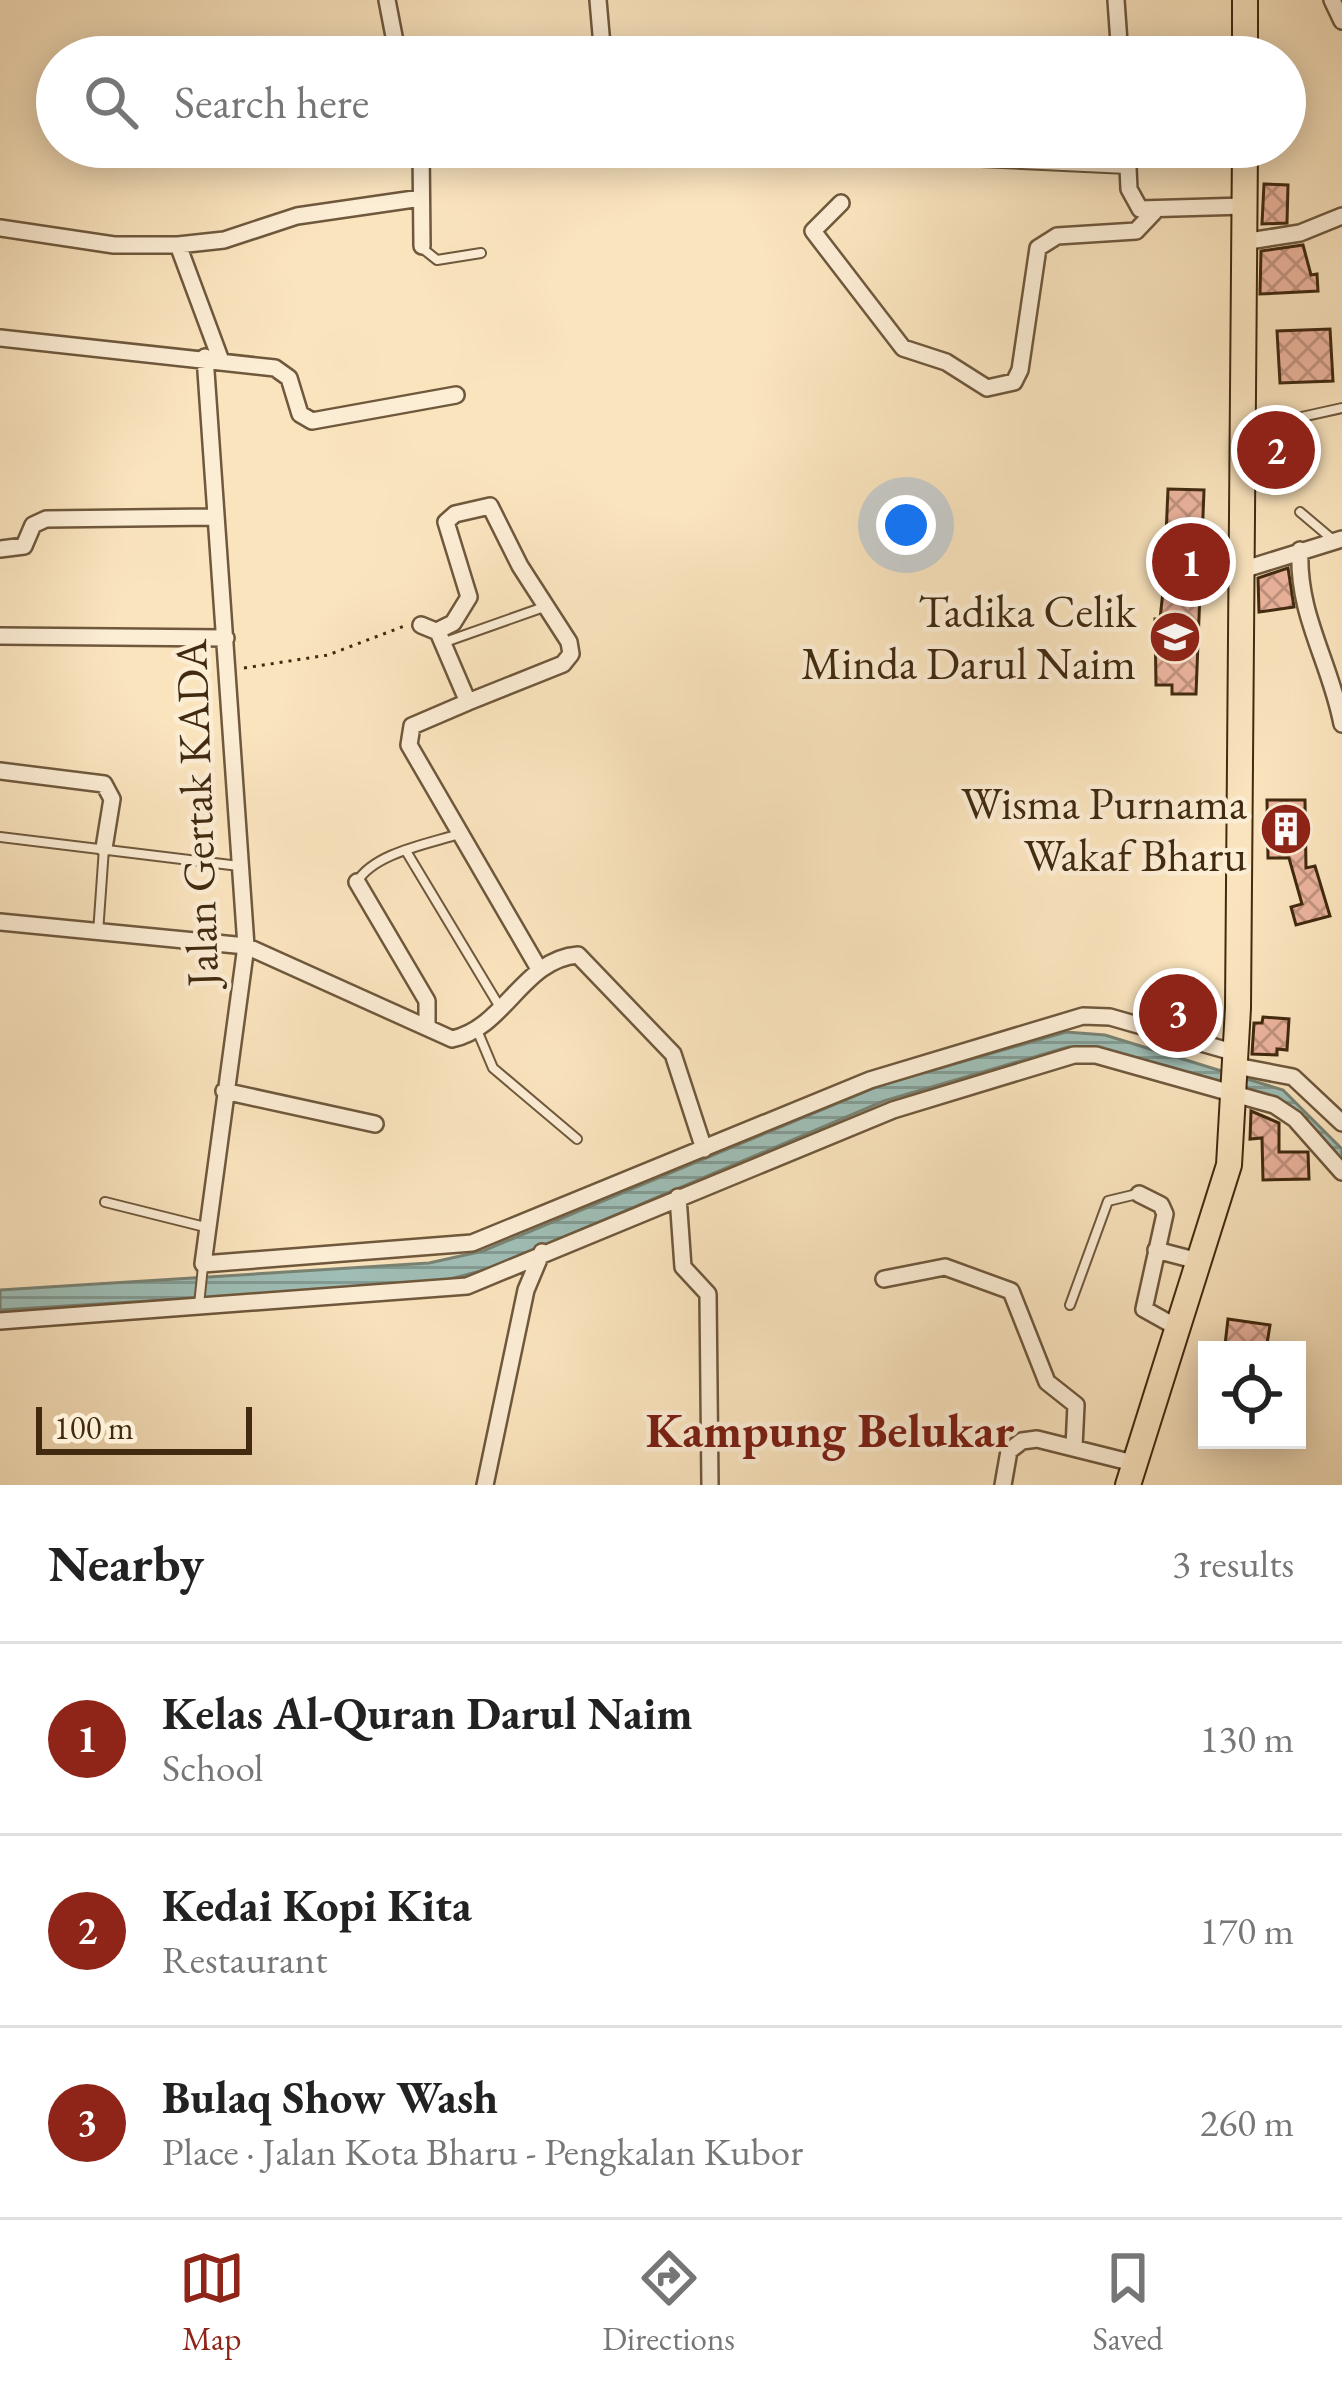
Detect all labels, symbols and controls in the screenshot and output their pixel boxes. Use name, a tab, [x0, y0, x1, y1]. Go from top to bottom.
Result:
search box	[36, 36, 1306, 168]
icon: search	[78, 69, 144, 135]
text: Search here	[174, 73, 369, 131]
pin: 2	[1237, 405, 1315, 495]
your location	[876, 495, 936, 555]
pin: 1	[1152, 517, 1230, 607]
place label: Tadika Celik Minda Darul Naim	[801, 582, 1137, 692]
school or university icon: Tadika Celik Minda Darul Naim	[1147, 609, 1203, 665]
street label: Jalan Gertak KADA	[161, 637, 231, 992]
place label: Wisma Purnama Wakaf Bharu	[961, 774, 1247, 884]
building icon: Wisma Purnama Wakaf Bharu	[1258, 801, 1314, 857]
pin: 3	[1139, 968, 1217, 1058]
map controls	[1198, 1341, 1306, 1449]
button: locate	[1198, 1341, 1306, 1449]
district label: Kampung Belukar	[646, 1399, 1014, 1461]
scale bar	[36, 1401, 252, 1454]
text: 100 m	[54, 1406, 134, 1449]
text: Nearby	[48, 1530, 204, 1596]
text: 3 results	[1172, 1538, 1294, 1589]
text: Kelas Al-Quran Darul Naim	[162, 1684, 693, 1742]
text: 1	[77, 1713, 97, 1764]
text: 130 m	[1200, 1713, 1294, 1764]
text: School	[162, 1742, 263, 1793]
text: Kedai Kopi Kita	[162, 1876, 472, 1934]
text: 2	[77, 1905, 97, 1956]
text: 170 m	[1200, 1905, 1294, 1956]
text: Restaurant	[162, 1934, 327, 1985]
text: Bulaq Show Wash	[162, 2068, 498, 2126]
text: 3	[77, 2097, 97, 2148]
text: 260 m	[1200, 2097, 1294, 2148]
text: Place · Jalan Kota Bharu - Pengkalan Kubor	[162, 2126, 803, 2177]
tab: Map	[179, 2245, 245, 2360]
tab: Directions	[602, 2245, 735, 2360]
tab: Saved	[1093, 2245, 1163, 2360]

